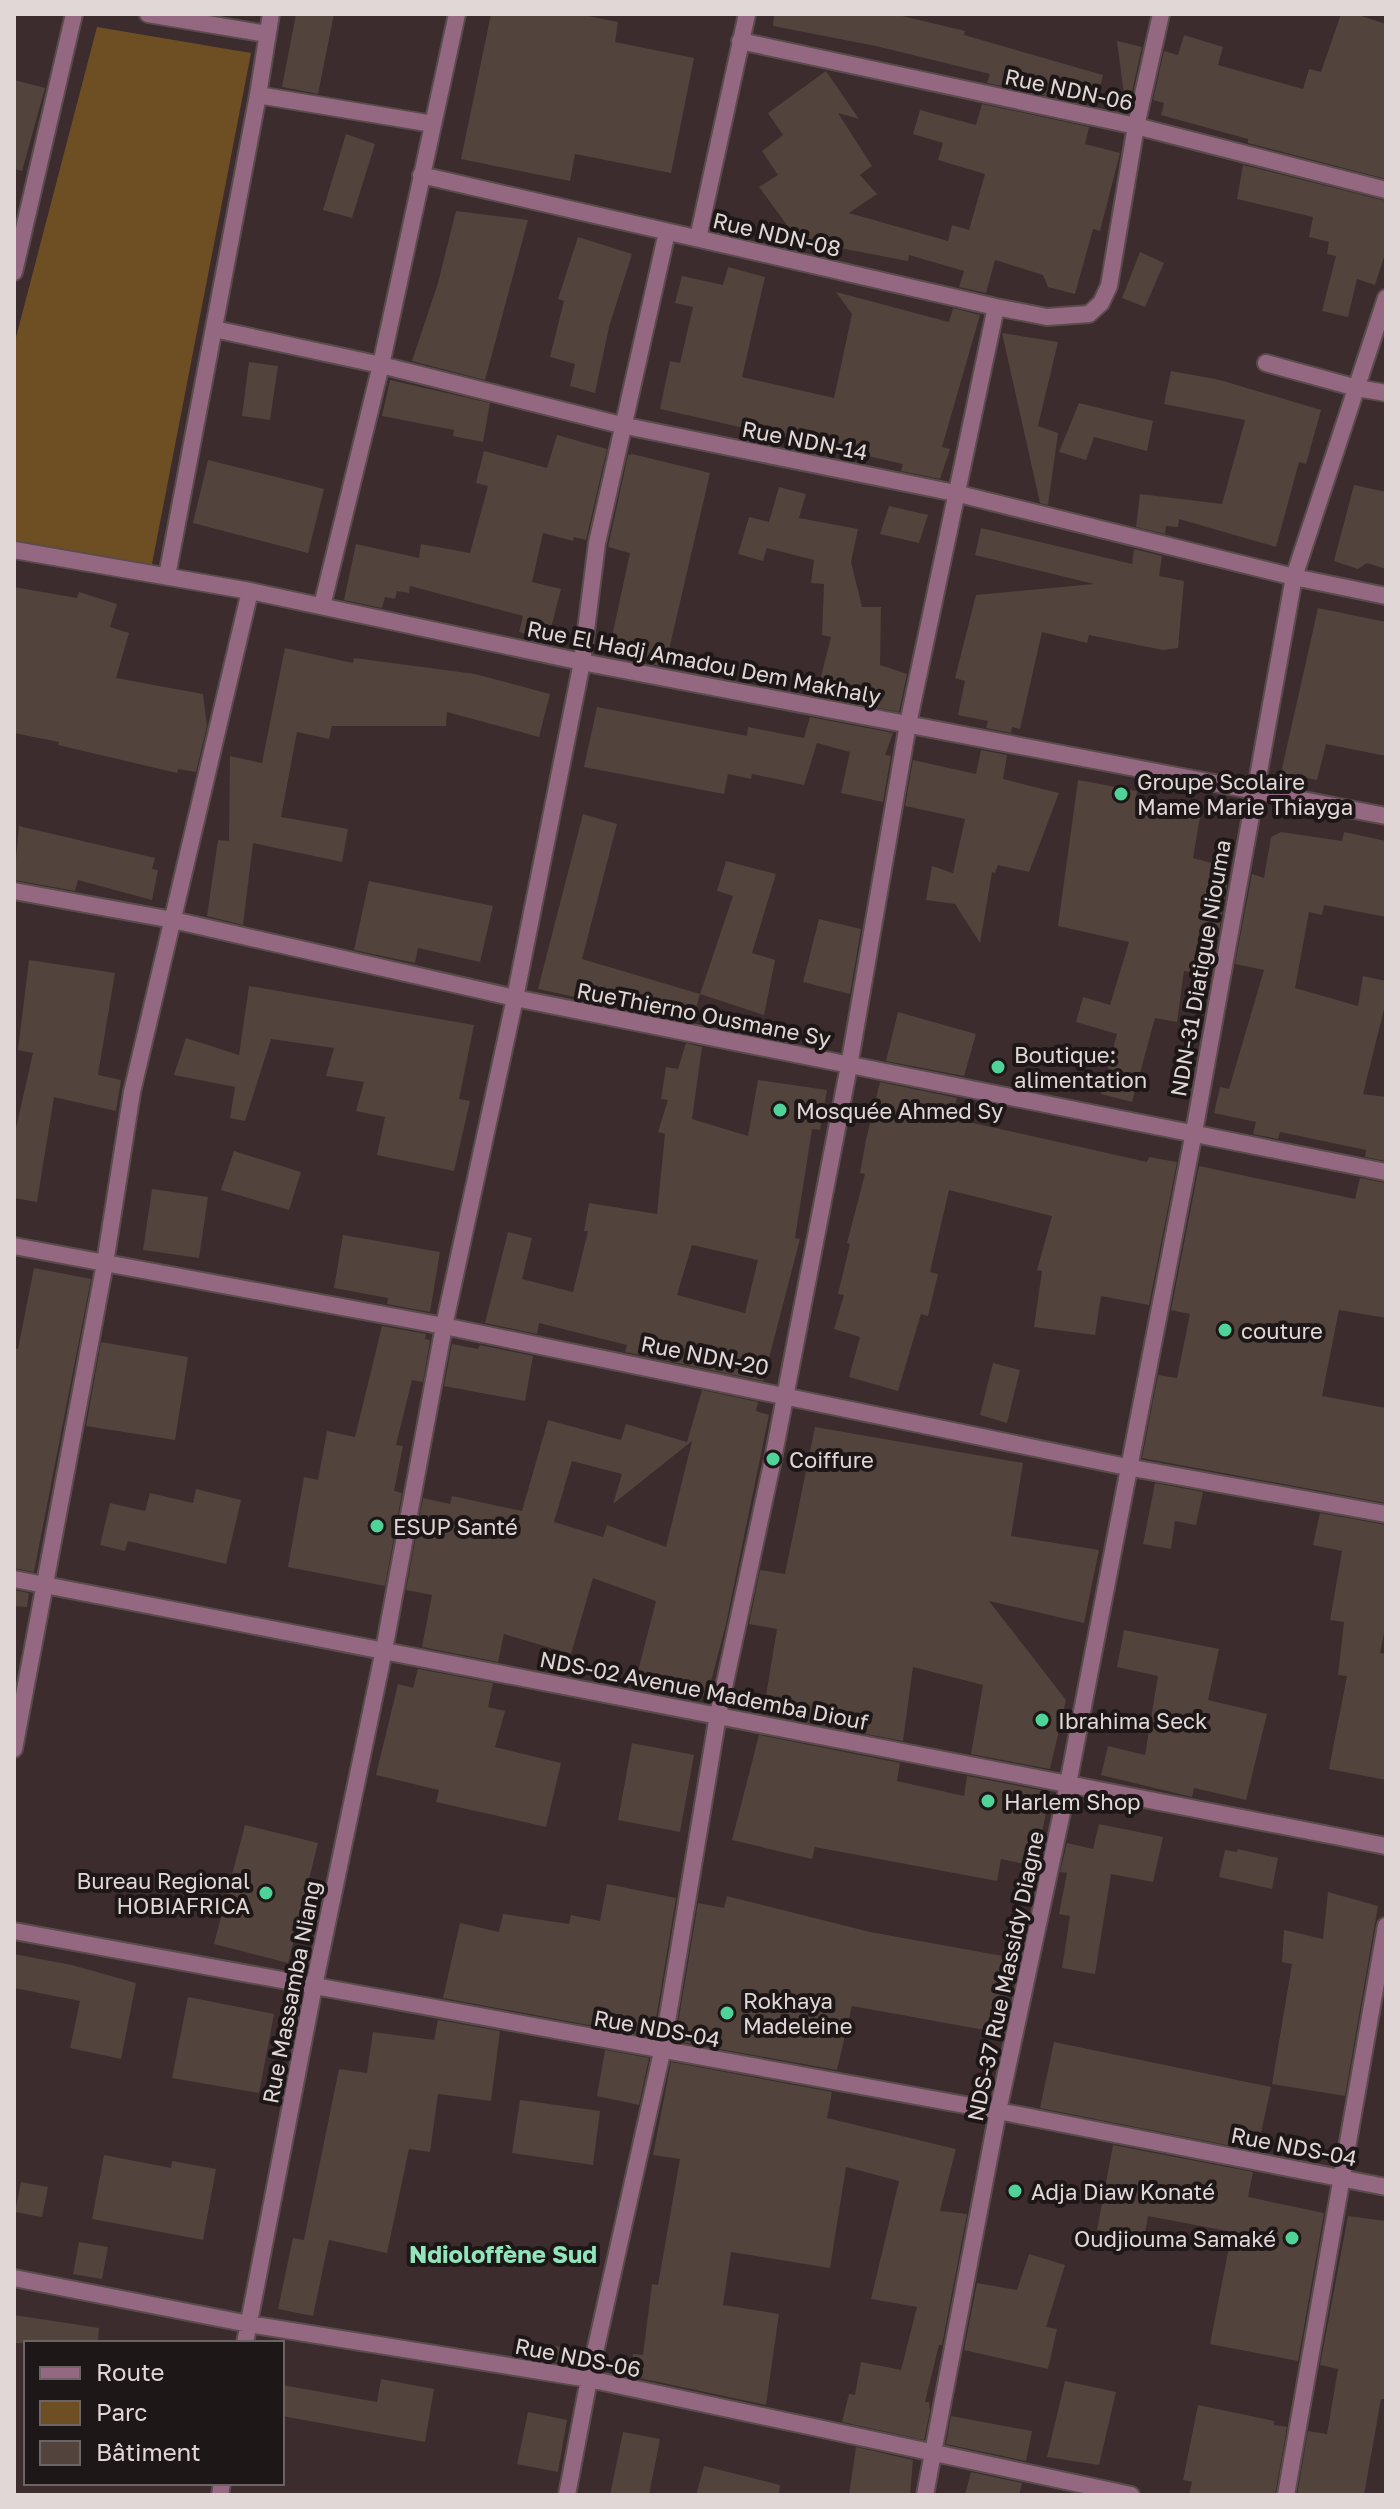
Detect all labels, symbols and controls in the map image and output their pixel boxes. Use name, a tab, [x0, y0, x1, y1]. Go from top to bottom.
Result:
street label: Rue NDN-06	[1002, 62, 1136, 116]
street label: Rue NDN-08	[710, 206, 844, 262]
street label: Rue NDN-14	[740, 415, 870, 465]
street label: Rue El Hadj Amadou Dem Makhaly	[525, 614, 883, 710]
place label: Groupe Scolaire Mame Marie Thiayga	[1137, 768, 1353, 820]
marker: Groupe Scolaire Mame Marie Thiayga	[1112, 785, 1130, 803]
street label: NDN-31 Diatigue Niouma	[1164, 837, 1236, 1099]
street label: RueThierno Ousmane Sy	[575, 976, 833, 1052]
place label: Boutique: alimentation	[1014, 1041, 1147, 1093]
marker: Boutique: alimentation	[989, 1058, 1007, 1076]
place label: Mosquée Ahmed Sy	[796, 1097, 1003, 1124]
marker: Mosquée Ahmed Sy	[771, 1101, 789, 1119]
place label: couture	[1241, 1317, 1323, 1344]
marker: couture	[1216, 1321, 1234, 1339]
street label: Rue NDN-20	[639, 1329, 771, 1381]
place label: Coiffure	[789, 1446, 874, 1473]
marker: Coiffure	[764, 1450, 782, 1468]
place label: ESUP Santé	[393, 1513, 518, 1540]
marker: ESUP Santé	[368, 1517, 386, 1535]
street label: NDS-02 Avenue Mademba Diouf	[537, 1645, 871, 1735]
place label: Ibrahima Seck	[1058, 1707, 1207, 1734]
marker: Ibrahima Seck	[1033, 1711, 1051, 1729]
place label: Harlem Shop	[1004, 1788, 1141, 1815]
marker: Harlem Shop	[979, 1792, 997, 1810]
street label: NDS-37 Rue Massidy Diagne	[961, 1828, 1049, 2124]
place label: Bureau Regional HOBIAFRICA	[76, 1867, 250, 1919]
street label: Rue Massamba Niang	[256, 1878, 326, 2106]
marker: Bureau Regional HOBIAFRICA	[257, 1884, 275, 1902]
place label: Rokhaya Madeleine	[743, 1987, 852, 2039]
street label: Rue NDS-04	[592, 2004, 722, 2052]
marker: Rokhaya Madeleine	[718, 2004, 736, 2022]
street label: Rue NDS-04	[1229, 2121, 1359, 2171]
place label: Adja Diaw Konaté	[1031, 2178, 1215, 2205]
marker: Adja Diaw Konaté	[1006, 2182, 1024, 2200]
place label: Oudjiouma Samaké	[1074, 2225, 1276, 2252]
marker: Oudjiouma Samaké	[1283, 2229, 1301, 2247]
district label: Ndioloffène Sud	[409, 2239, 597, 2268]
street label: Rue NDS-06	[513, 2332, 643, 2382]
legend	[24, 2341, 284, 2485]
text: Route	[96, 2357, 165, 2386]
text: Parc	[96, 2397, 147, 2426]
text: Bâtiment	[96, 2437, 201, 2466]

